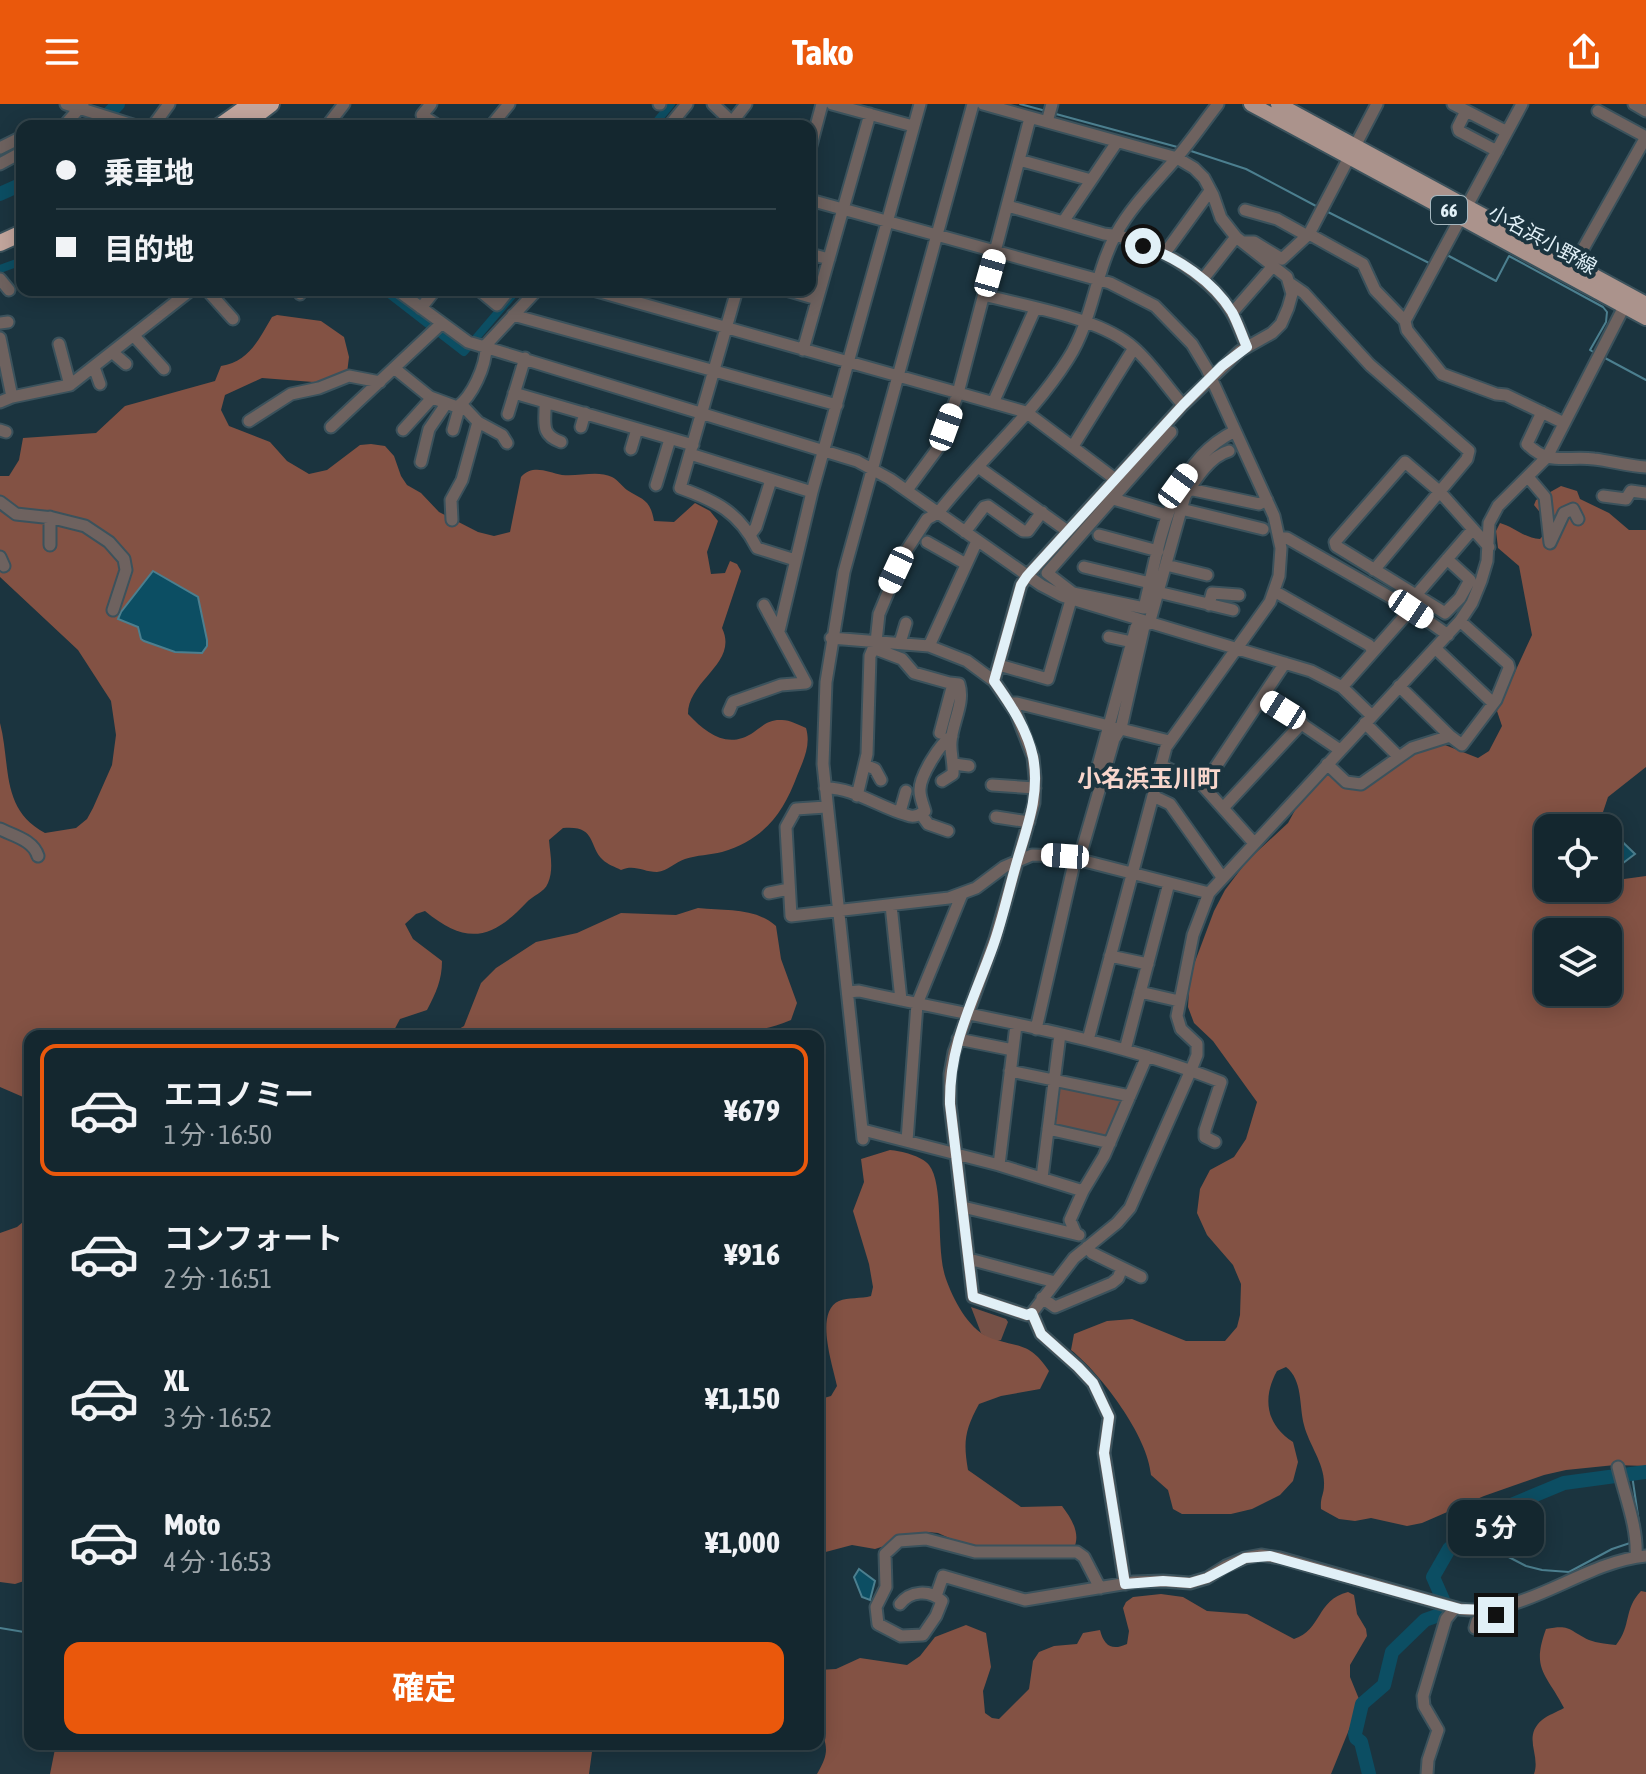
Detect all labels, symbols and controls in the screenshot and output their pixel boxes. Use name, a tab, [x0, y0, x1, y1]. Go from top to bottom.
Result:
icon: menu	[40, 30, 84, 74]
icon: share	[1562, 30, 1606, 74]
text: Tako	[792, 31, 854, 73]
text: 乗車地	[104, 155, 194, 189]
road number: 66	[1431, 196, 1467, 224]
street label: 小名浜小野線	[1485, 200, 1601, 278]
route start	[1125, 228, 1161, 264]
text: 目的地	[104, 232, 194, 266]
car	[972, 247, 1008, 299]
car	[927, 400, 965, 454]
car	[1154, 460, 1202, 512]
car	[875, 543, 917, 597]
car	[1384, 586, 1438, 632]
car	[1256, 687, 1310, 733]
district label: 小名浜玉川町	[1077, 765, 1221, 792]
map controls	[1534, 814, 1622, 1006]
button: locate	[1534, 814, 1622, 902]
car	[1040, 842, 1090, 870]
button: layers	[1534, 918, 1622, 1006]
icon: car	[68, 1074, 140, 1146]
text: エコノミー	[164, 1077, 314, 1111]
text: ¥679	[724, 1093, 780, 1127]
text: 1 分 · 16:50	[164, 1120, 272, 1150]
icon: car	[68, 1218, 140, 1290]
text: コンフォート	[164, 1221, 343, 1255]
text: ¥916	[724, 1237, 780, 1271]
text: 2 分 · 16:51	[164, 1264, 272, 1294]
icon: car	[68, 1362, 140, 1434]
text: XL	[164, 1363, 189, 1397]
text: ¥1,150	[705, 1381, 780, 1415]
text: 3 分 · 16:52	[164, 1403, 272, 1433]
callout: 5 分	[1448, 1499, 1544, 1555]
icon: car	[68, 1506, 140, 1578]
text: Moto	[164, 1507, 221, 1541]
text: 5 分	[1475, 1513, 1517, 1543]
text: ¥1,000	[705, 1525, 780, 1559]
text: 4 分 · 16:53	[164, 1547, 272, 1577]
route end	[1478, 1597, 1514, 1633]
button: 確定	[64, 1642, 784, 1734]

